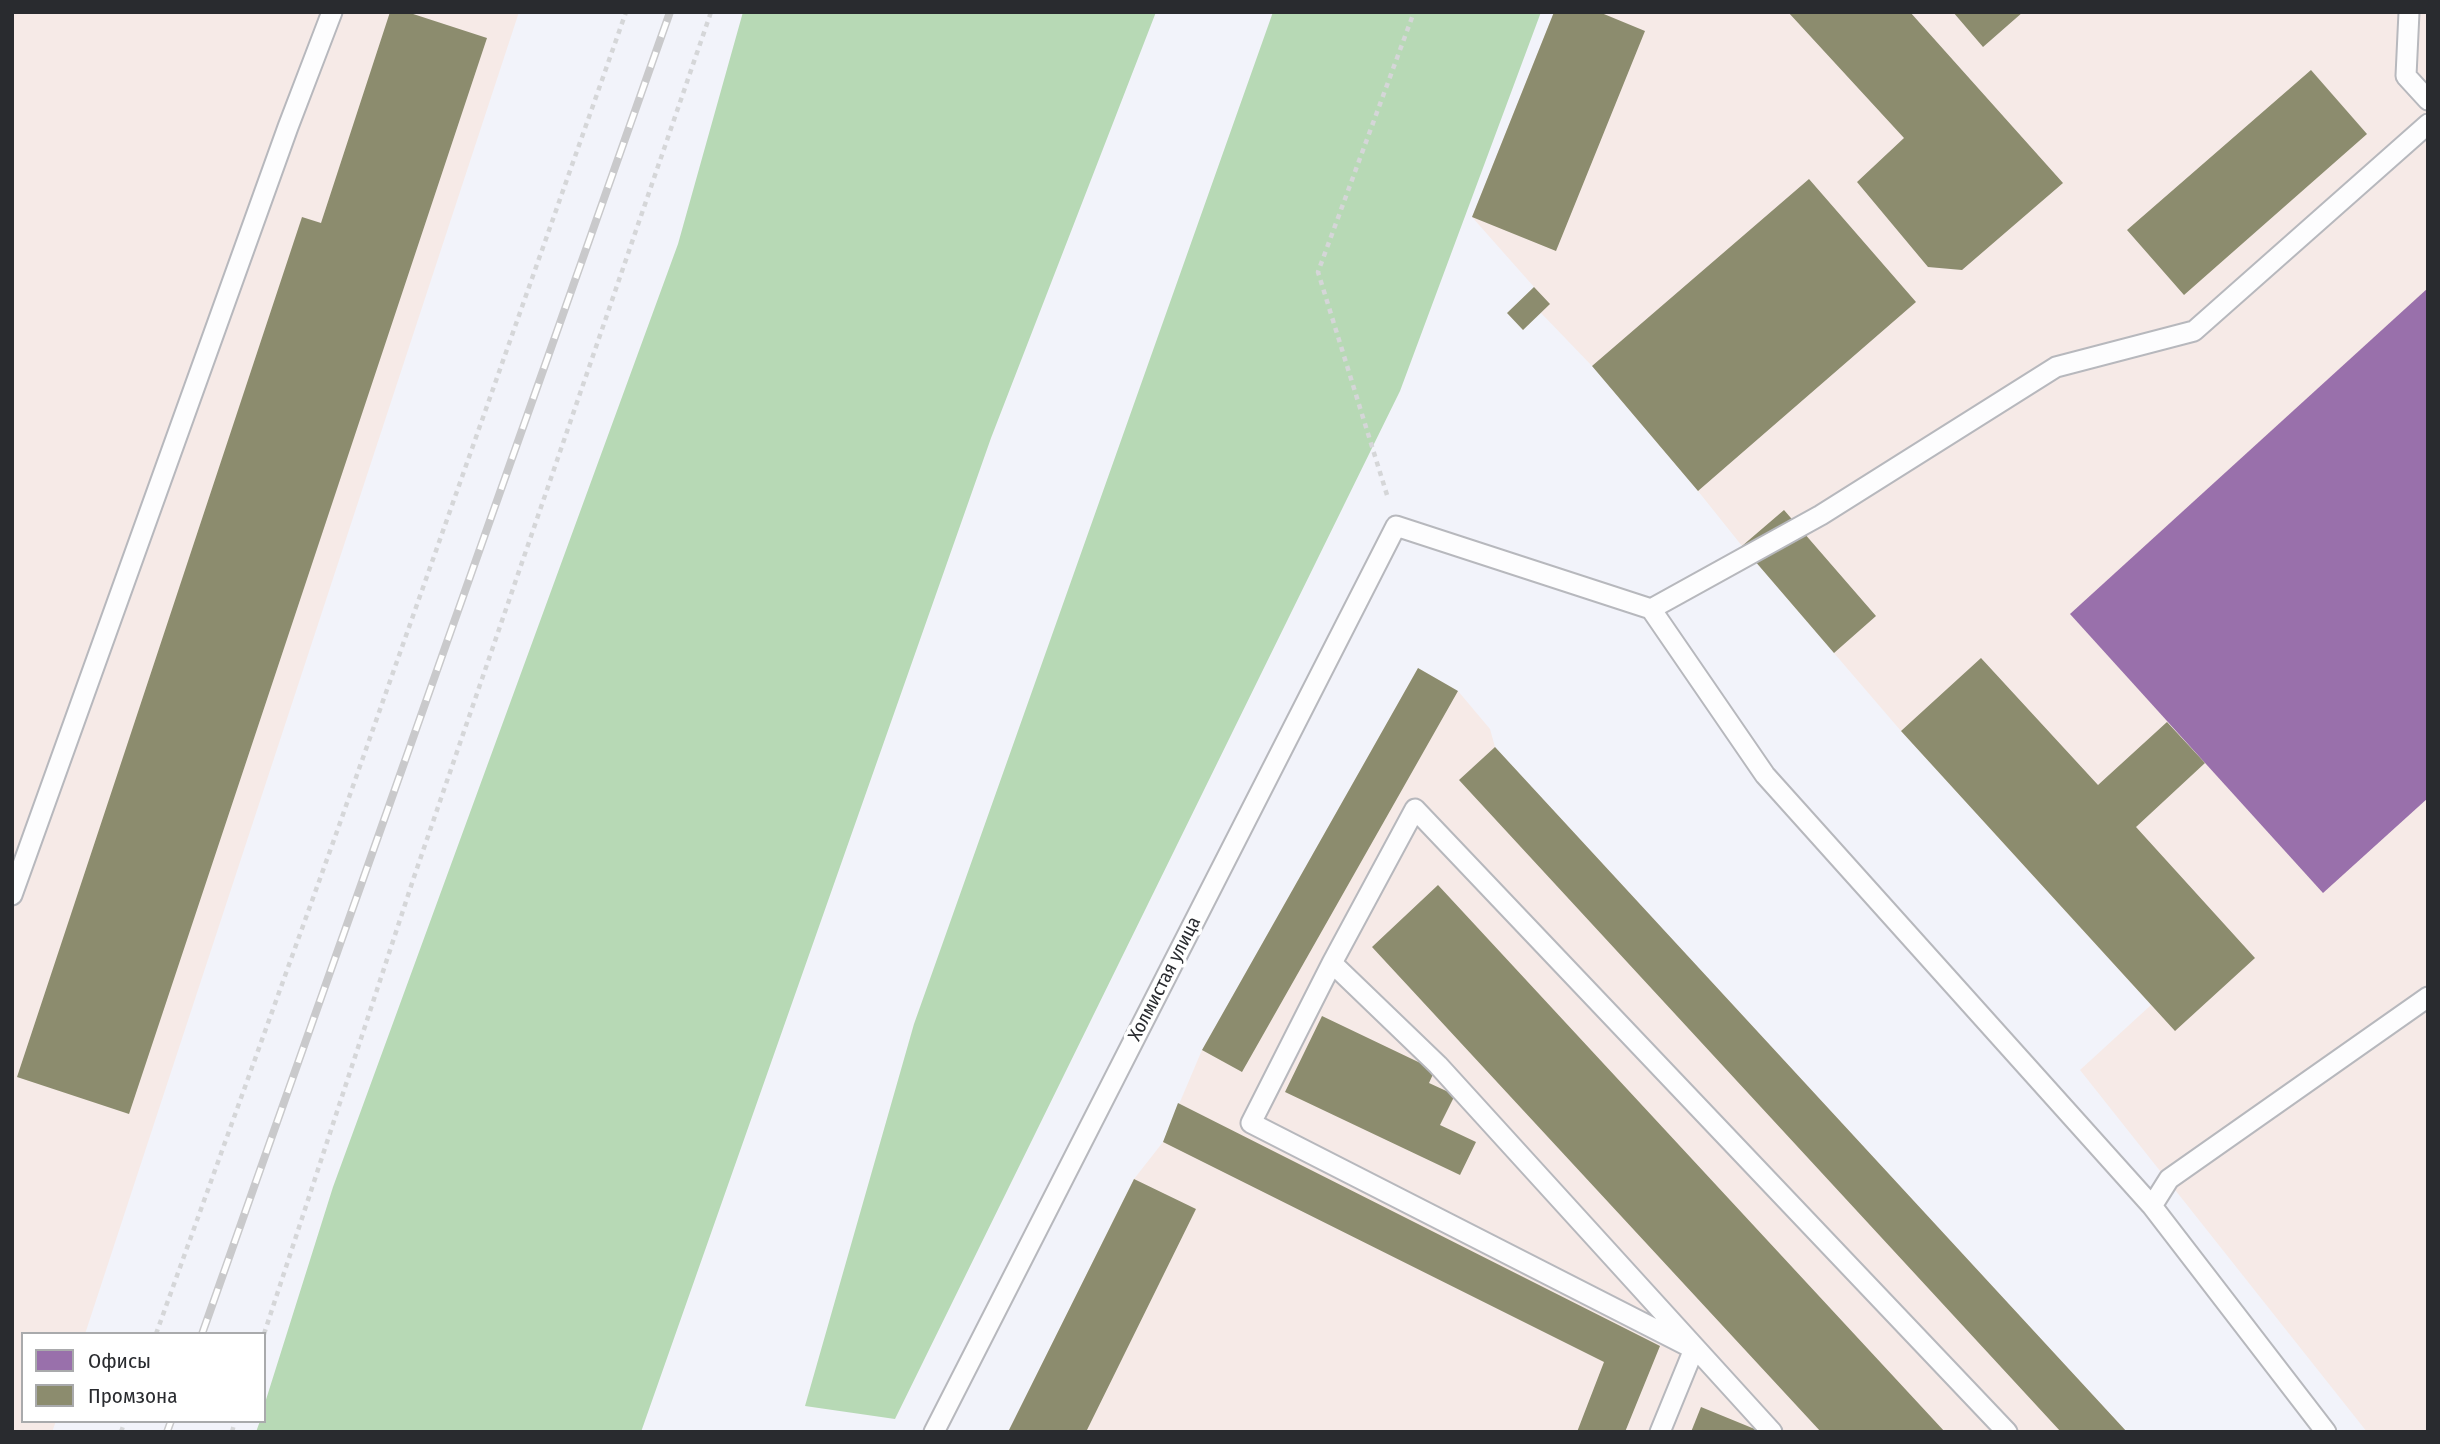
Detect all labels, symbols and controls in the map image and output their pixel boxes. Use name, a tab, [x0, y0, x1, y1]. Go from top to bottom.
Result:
street label: Холмистая улица	[1124, 913, 1206, 1045]
legend	[21, 1332, 266, 1423]
text: Офисы	[88, 1348, 151, 1374]
text: Промзона	[88, 1383, 177, 1409]

